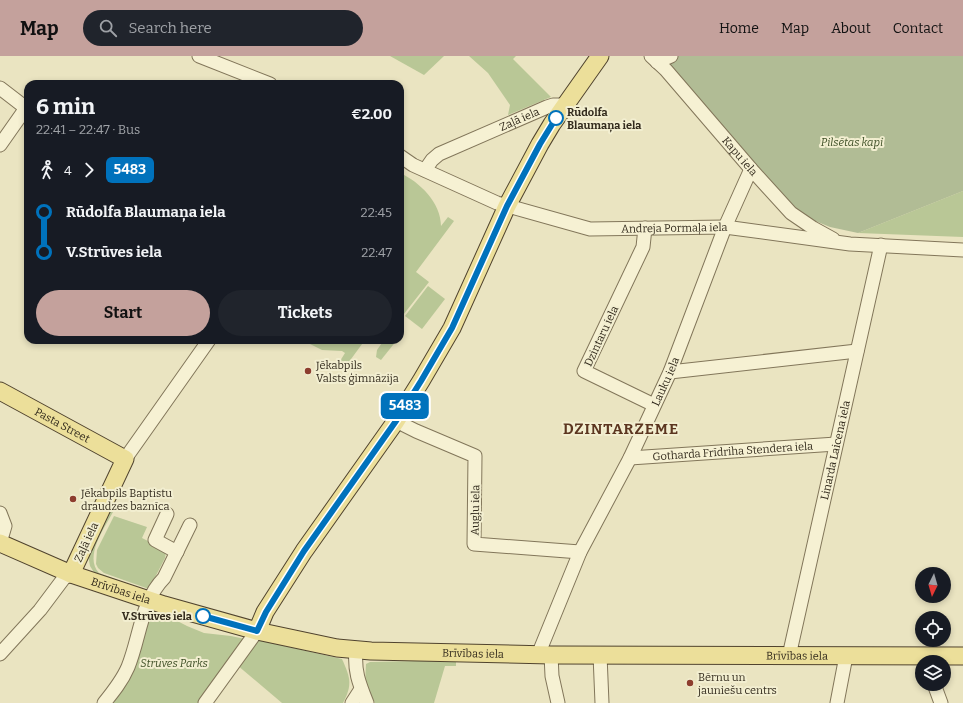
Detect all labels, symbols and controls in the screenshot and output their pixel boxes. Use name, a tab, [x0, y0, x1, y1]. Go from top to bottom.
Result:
search box	[83, 10, 363, 46]
text: Map	[20, 17, 59, 40]
icon: search	[97, 17, 119, 39]
text: Search here	[129, 19, 212, 37]
text: Home	[719, 20, 759, 37]
text: Map	[781, 20, 809, 37]
text: About	[831, 20, 871, 37]
text: Contact	[893, 20, 943, 37]
text: 6 min	[36, 93, 95, 120]
text: €2.00	[351, 105, 392, 123]
street label: Zaļā iela	[497, 105, 542, 134]
place label: Rūdolfa Blaumaņa iela	[567, 106, 642, 133]
marker: Rūdolfa Blaumaņa iela	[548, 110, 564, 126]
text: 22:41 – 22:47 · Bus	[36, 122, 140, 137]
street label: Kapu iela	[719, 134, 760, 179]
park label: Pilsētas kapi	[821, 136, 883, 149]
icon: walk	[36, 159, 58, 181]
icon: forward	[78, 159, 100, 181]
text: 5483	[114, 161, 146, 178]
text: 4	[64, 163, 72, 178]
text: Rūdolfa Blaumaņa iela	[66, 203, 226, 221]
text: 22:45	[361, 205, 392, 220]
street label: Andreja Pormaļa iela	[621, 221, 728, 236]
text: V.Strūves iela	[66, 243, 162, 261]
text: 22:47	[361, 245, 392, 260]
button: Start	[36, 290, 210, 336]
button: Tickets	[218, 290, 392, 336]
street label: Dzintaru iela	[582, 304, 621, 369]
street label: Lauku iela	[649, 355, 682, 408]
place label: Jēkabpils Valsts ģimnāzija	[315, 359, 399, 385]
marker: Jēkabpils Valsts ģimnāzija	[303, 366, 313, 376]
line badge: 5483	[377, 393, 433, 419]
text: 5483	[389, 397, 421, 414]
street label: Linarda Laicena iela	[818, 399, 853, 501]
street label: Pasta Street	[32, 405, 92, 446]
district label: DZINTARZEME	[563, 420, 679, 438]
street label: Gotharda Frīdriha Stendera iela	[652, 440, 814, 463]
street label: Augļu iela	[469, 484, 483, 536]
place label: Jēkabpils Baptistu draudzes baznīca	[80, 487, 172, 513]
marker: Jēkabpils Baptistu draudzes baznīca	[68, 494, 78, 504]
street label: Zaļā iela	[72, 520, 102, 565]
north arrow	[915, 567, 951, 603]
map controls	[915, 567, 951, 691]
street label: Brīvības iela	[89, 575, 152, 607]
marker: V.Strūves iela	[195, 608, 211, 624]
place label: V.Strūves iela	[122, 610, 193, 623]
button: locate	[915, 611, 951, 647]
street label: Brīvības iela	[442, 647, 504, 661]
street label: Brīvības iela	[766, 650, 828, 663]
button: layers	[915, 655, 951, 691]
park label: Strūves Parks	[140, 657, 208, 670]
place label: Bērnu un jauniešu centrs	[697, 671, 777, 697]
marker: Bērnu un jauniešu centrs	[685, 678, 695, 688]

